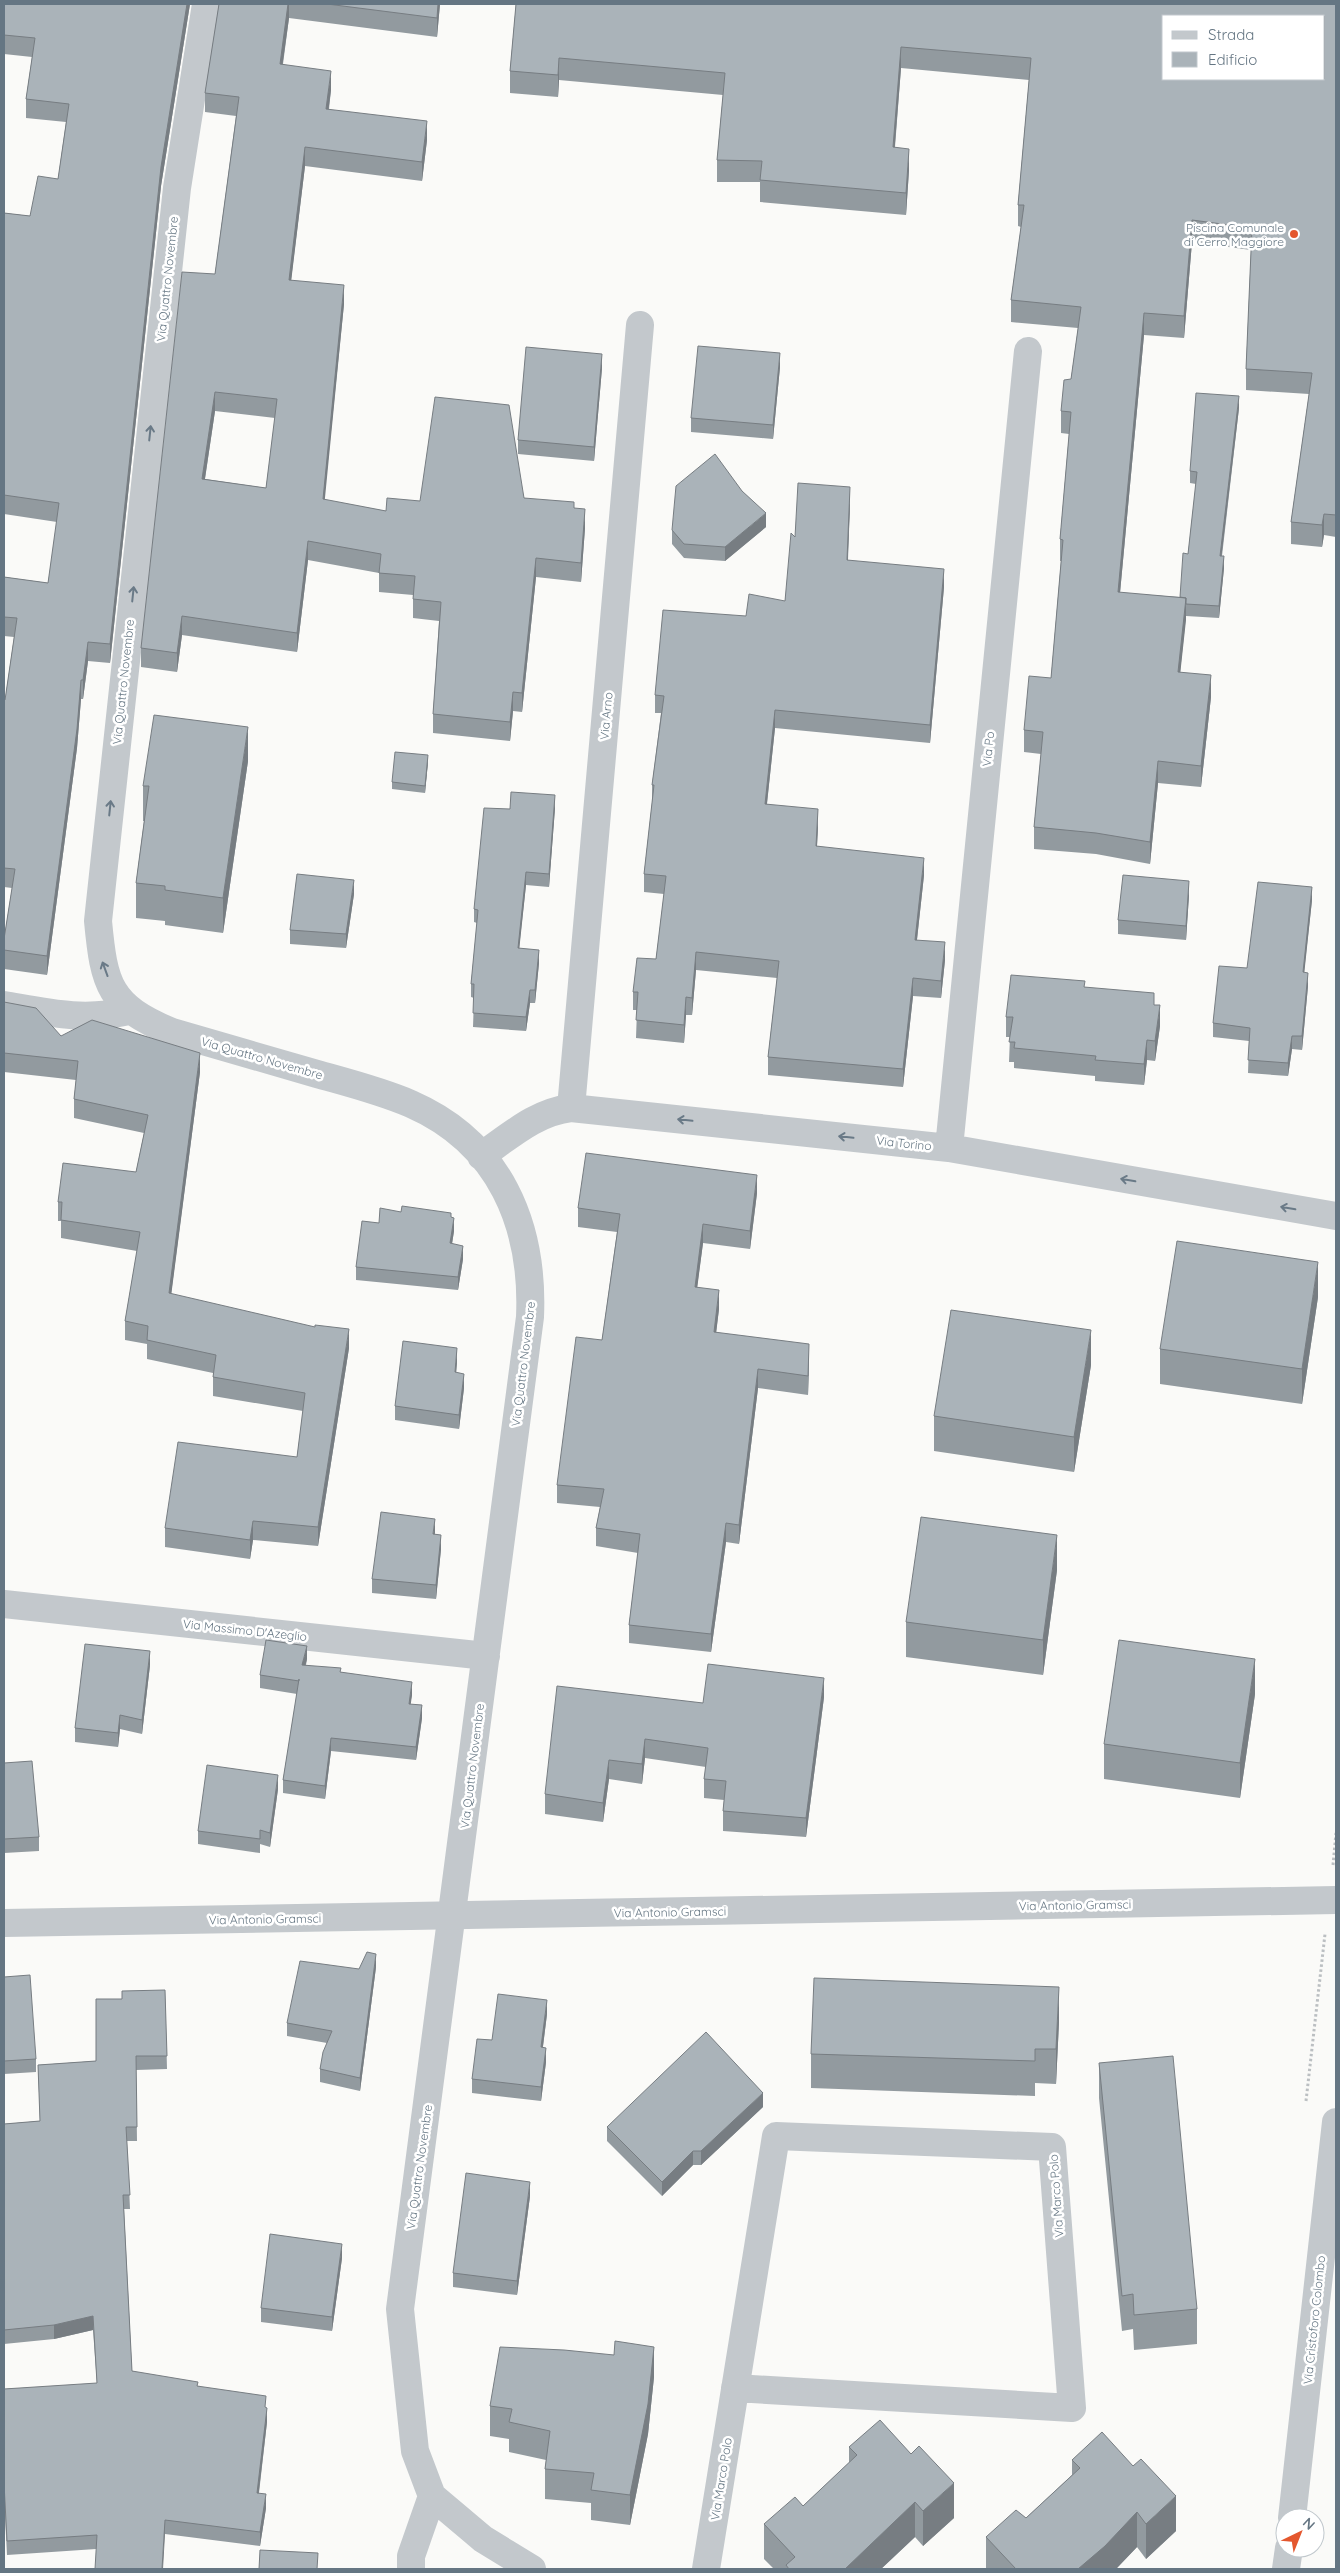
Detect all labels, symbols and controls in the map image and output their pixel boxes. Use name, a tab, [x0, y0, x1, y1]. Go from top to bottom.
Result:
legend	[1162, 15, 1325, 80]
text: Strada	[1208, 25, 1254, 44]
text: Edificio	[1208, 50, 1257, 69]
street label: Via Quattro Novembre	[153, 215, 181, 342]
place label: Piscina Comunale di Cerro Maggiore	[1184, 220, 1284, 249]
marker: Piscina Comunale di Cerro Maggiore	[1288, 228, 1300, 240]
one-way arrow	[145, 425, 155, 441]
one-way arrow	[128, 587, 138, 603]
street label: Via Quattro Novembre	[109, 618, 137, 745]
street label: Via Arno	[596, 692, 616, 740]
street label: Via Po	[979, 731, 997, 767]
one-way arrow	[105, 800, 115, 816]
one-way arrow	[100, 962, 109, 977]
street label: Via Quattro Novembre	[199, 1033, 325, 1083]
one-way arrow	[677, 1115, 693, 1125]
one-way arrow	[839, 1132, 855, 1142]
street label: Via Torino	[876, 1133, 932, 1153]
one-way arrow	[1121, 1174, 1137, 1184]
one-way arrow	[1281, 1202, 1297, 1212]
street label: Via Quattro Novembre	[508, 1300, 538, 1427]
street label: Via Massimo D'Azeglio	[182, 1616, 308, 1644]
street label: Via Quattro Novembre	[457, 1702, 487, 1829]
street label: Via Antonio Gramsci	[1019, 1897, 1131, 1913]
street label: Via Antonio Gramsci	[614, 1904, 726, 1920]
street label: Via Antonio Gramsci	[209, 1911, 321, 1927]
street label: Via Quattro Novembre	[403, 2103, 435, 2230]
street label: Via Marco Polo	[1046, 2154, 1066, 2238]
street label: Via Cristoforo Colombo	[1300, 2255, 1328, 2385]
street label: Via Marco Polo	[707, 2437, 735, 2521]
north arrow	[1275, 2508, 1325, 2558]
text: N	[1299, 2513, 1319, 2534]

